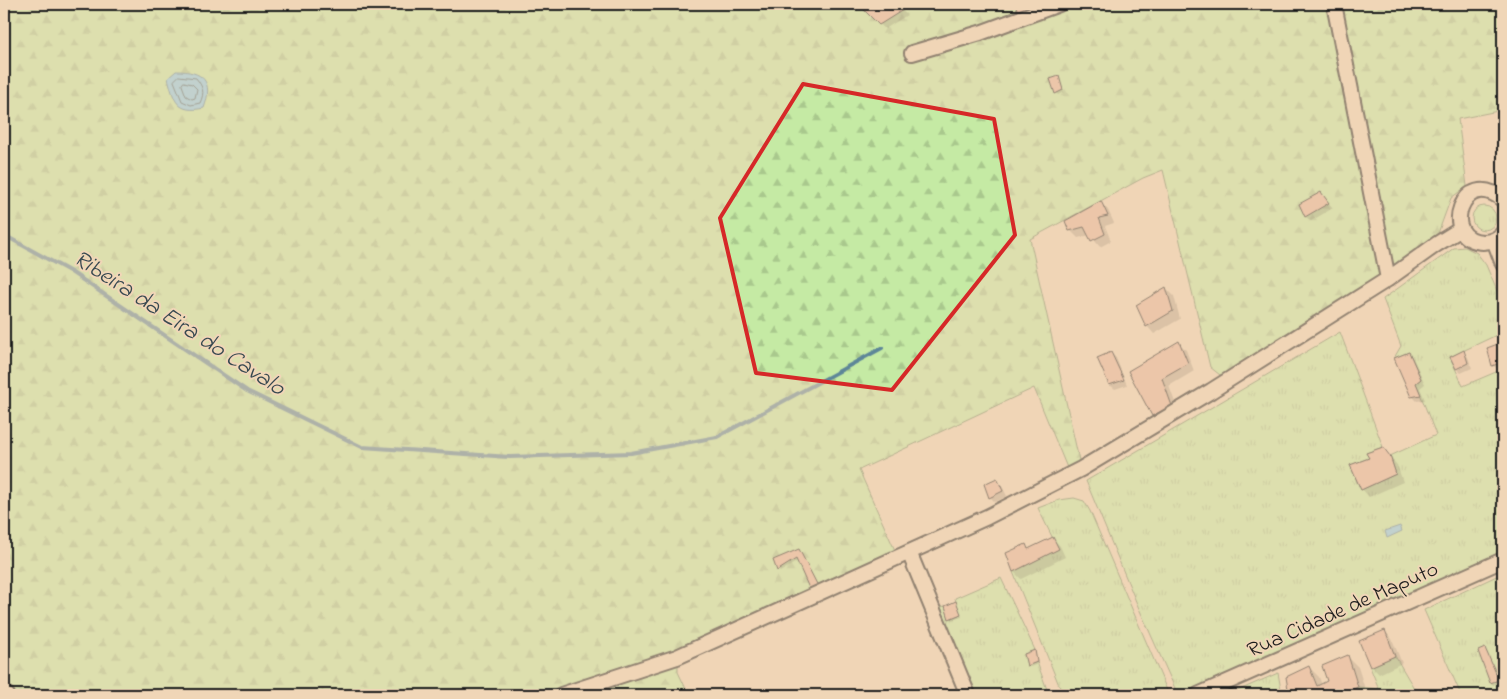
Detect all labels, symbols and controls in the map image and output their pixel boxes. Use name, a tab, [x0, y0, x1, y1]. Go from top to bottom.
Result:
water label: Ribeira da Eira do Cavalo	[66, 242, 293, 407]
street label: Rua Cidade de Maputo	[1242, 554, 1444, 667]

